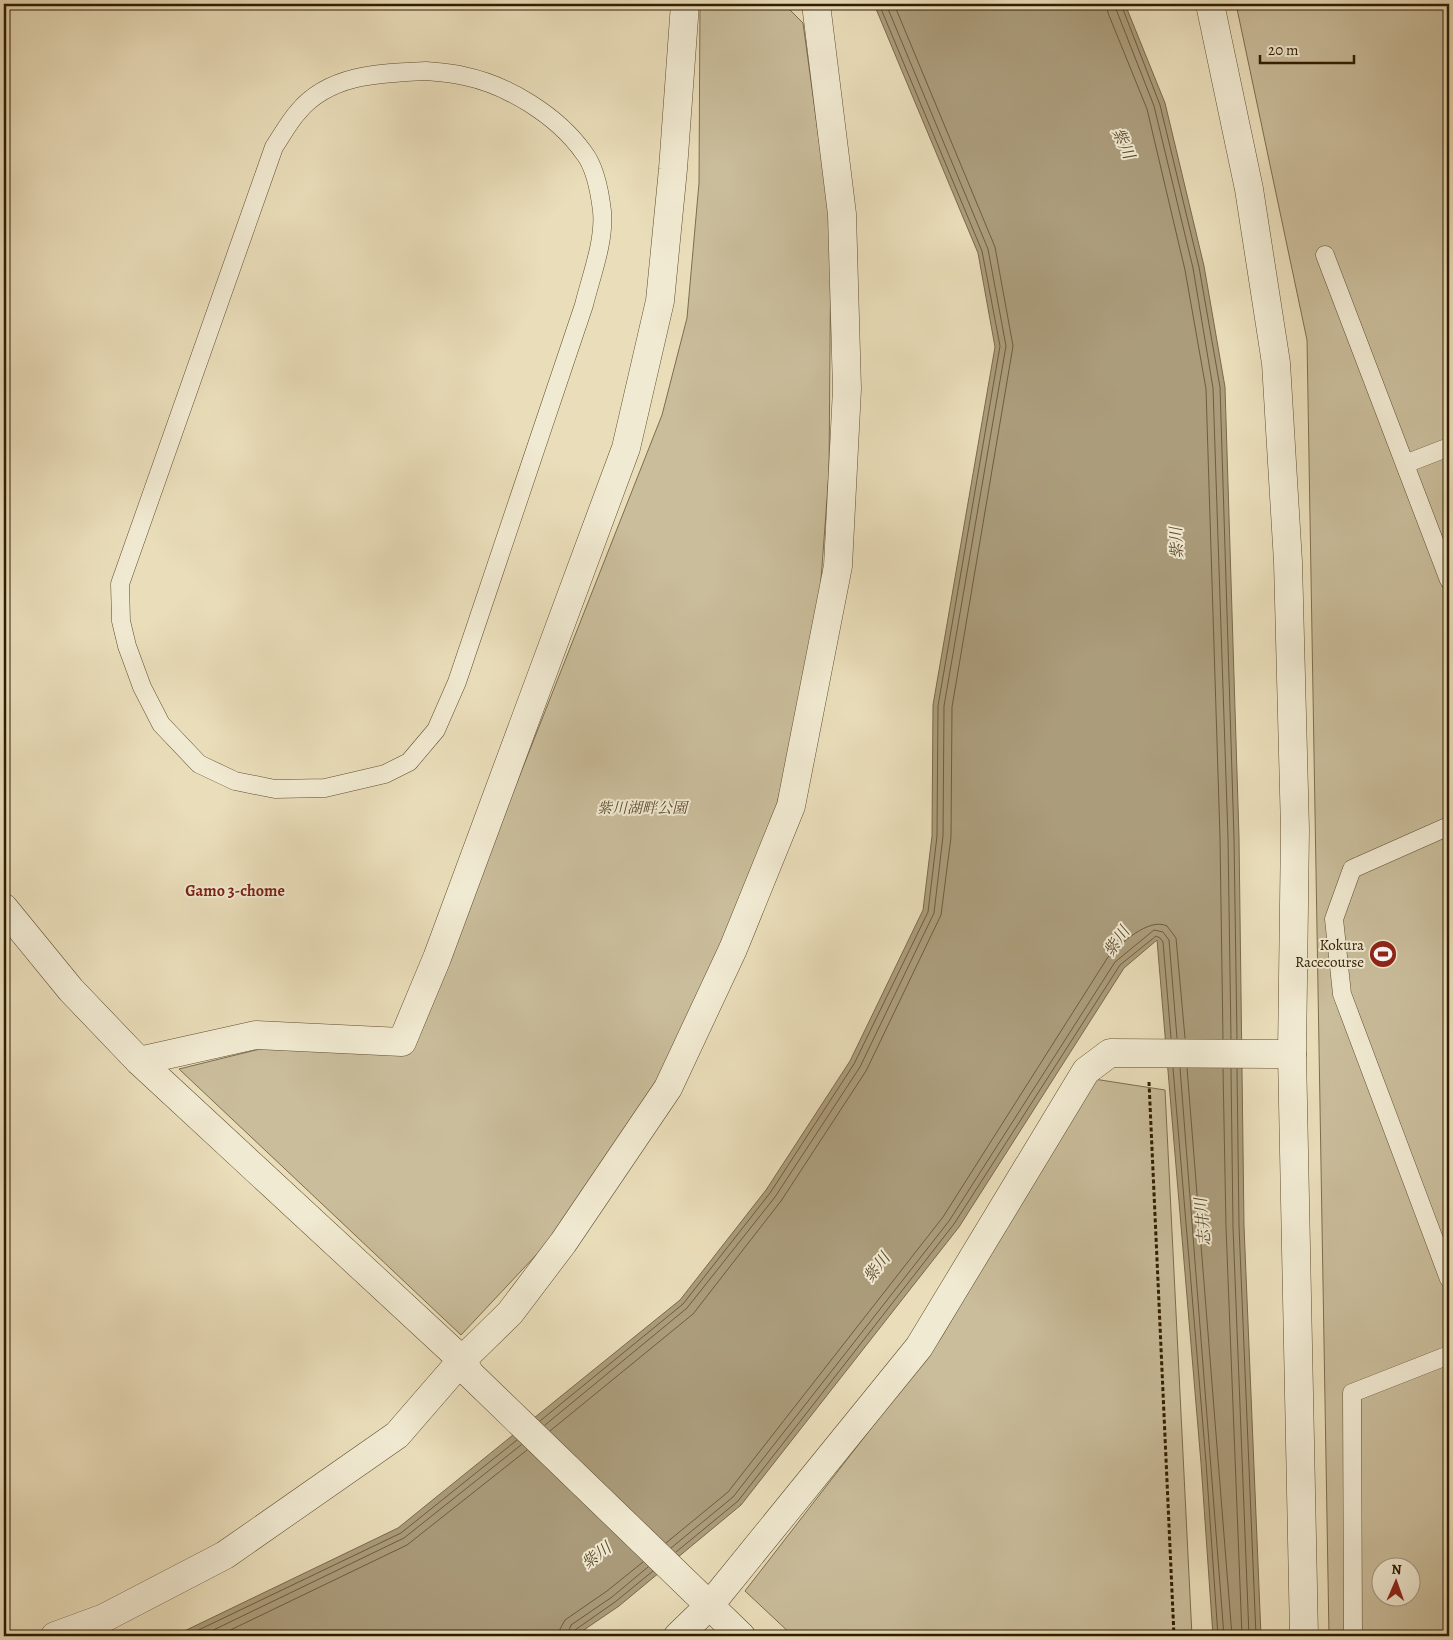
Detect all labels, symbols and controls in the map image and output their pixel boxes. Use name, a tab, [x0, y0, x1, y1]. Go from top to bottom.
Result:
scale bar	[1260, 32, 1354, 64]
text: 20 m	[1268, 40, 1299, 60]
water label: 紫川	[1107, 124, 1140, 164]
water label: 紫川	[1165, 524, 1189, 560]
park label: 紫川湖畔公園	[597, 798, 690, 818]
district label: Gamo 3-chome	[185, 880, 285, 902]
water label: 紫川	[1099, 921, 1136, 961]
place label: Kokura Racecourse	[1295, 935, 1364, 972]
sports icon: Kokura Racecourse	[1368, 939, 1398, 969]
water label: 志井川	[1190, 1195, 1216, 1247]
water label: 紫川	[858, 1247, 897, 1287]
water label: 紫川	[577, 1536, 618, 1574]
north arrow	[1370, 1558, 1420, 1608]
text: N	[1391, 1560, 1402, 1579]

